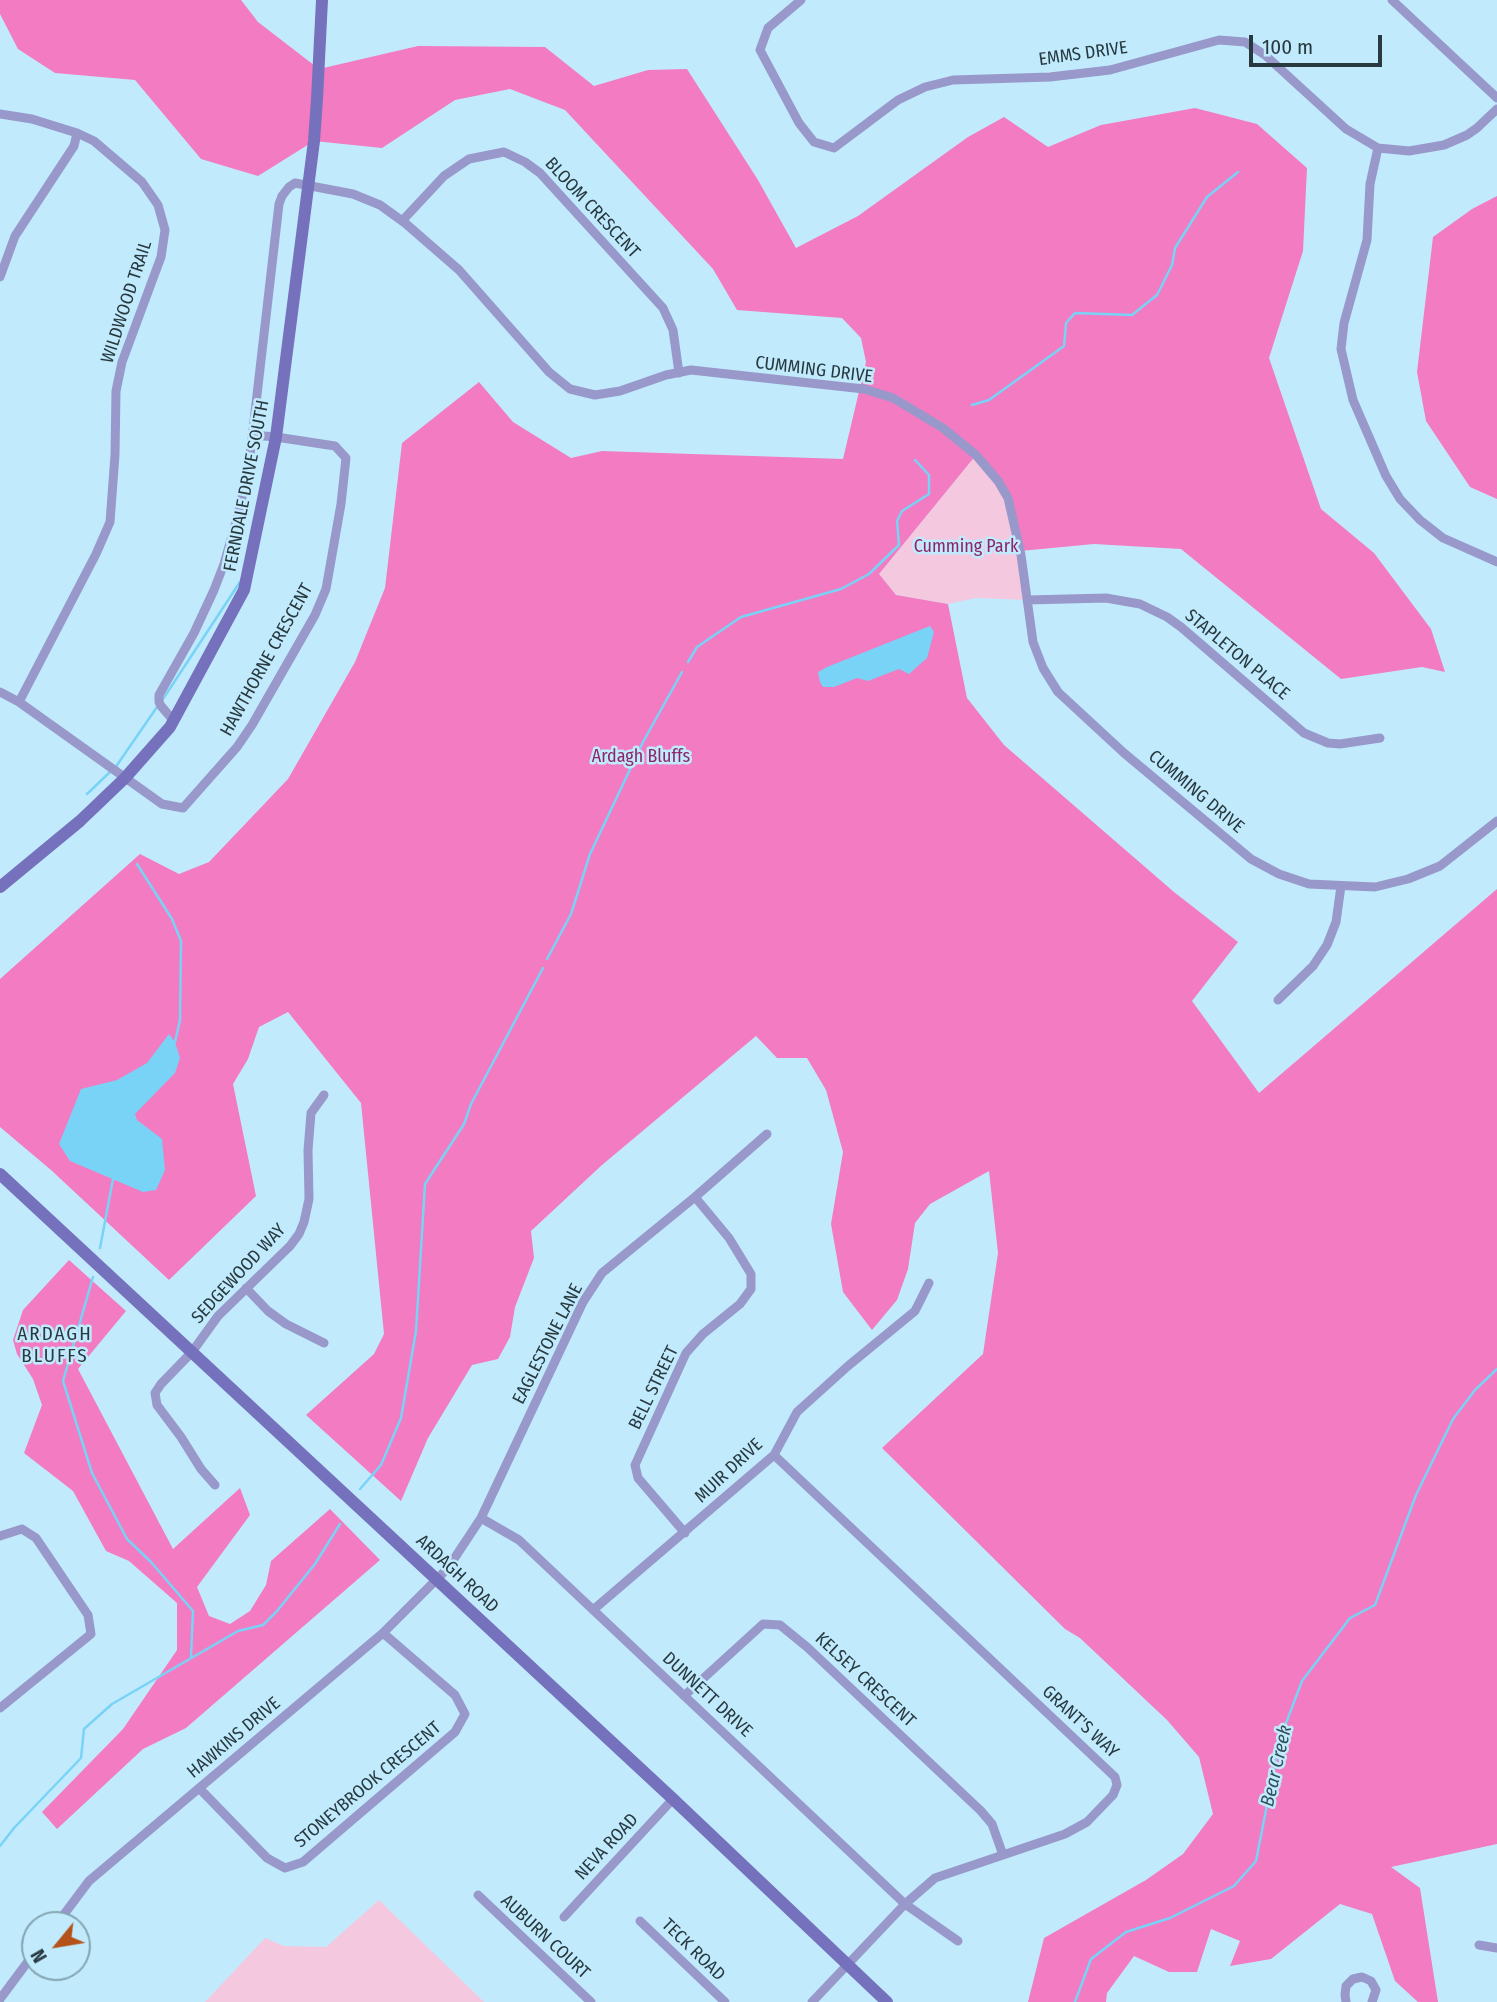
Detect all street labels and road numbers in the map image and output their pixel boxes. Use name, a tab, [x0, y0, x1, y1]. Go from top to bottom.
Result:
street label: EMMS DRIVE	[1037, 37, 1129, 71]
street label: BLOOM CRESCENT	[540, 153, 644, 263]
street label: WILDWOOD TRAIL	[97, 238, 157, 366]
street label: CUMMING DRIVE	[754, 352, 874, 388]
street label: FERNDALE DRIVE SOUTH	[220, 398, 274, 574]
street label: HAWTHORNE CRESCENT	[216, 580, 318, 740]
street label: STAPLETON PLACE	[1180, 605, 1294, 705]
street label: CUMMING DRIVE	[1144, 746, 1248, 838]
street label: SEDGEWOOD WAY	[187, 1220, 291, 1328]
street label: EAGLESTONE LANE	[508, 1280, 588, 1408]
street label: BELL STREET	[624, 1343, 684, 1433]
street label: MUIR DRIVE	[691, 1434, 767, 1508]
street label: ARDAGH ROAD	[411, 1530, 503, 1618]
street label: KELSEY CRESCENT	[810, 1628, 920, 1732]
street label: DUNNETT DRIVE	[658, 1648, 756, 1742]
street label: GRANT'S WAY	[1037, 1681, 1123, 1763]
street label: HAWKINS DRIVE	[183, 1693, 285, 1783]
street label: STONEYBROOK CRESCENT	[290, 1717, 446, 1853]
street label: NEVA ROAD	[571, 1809, 643, 1885]
street label: AUBURN COURT	[496, 1890, 594, 1984]
street label: TECK ROAD	[657, 1914, 729, 1986]

